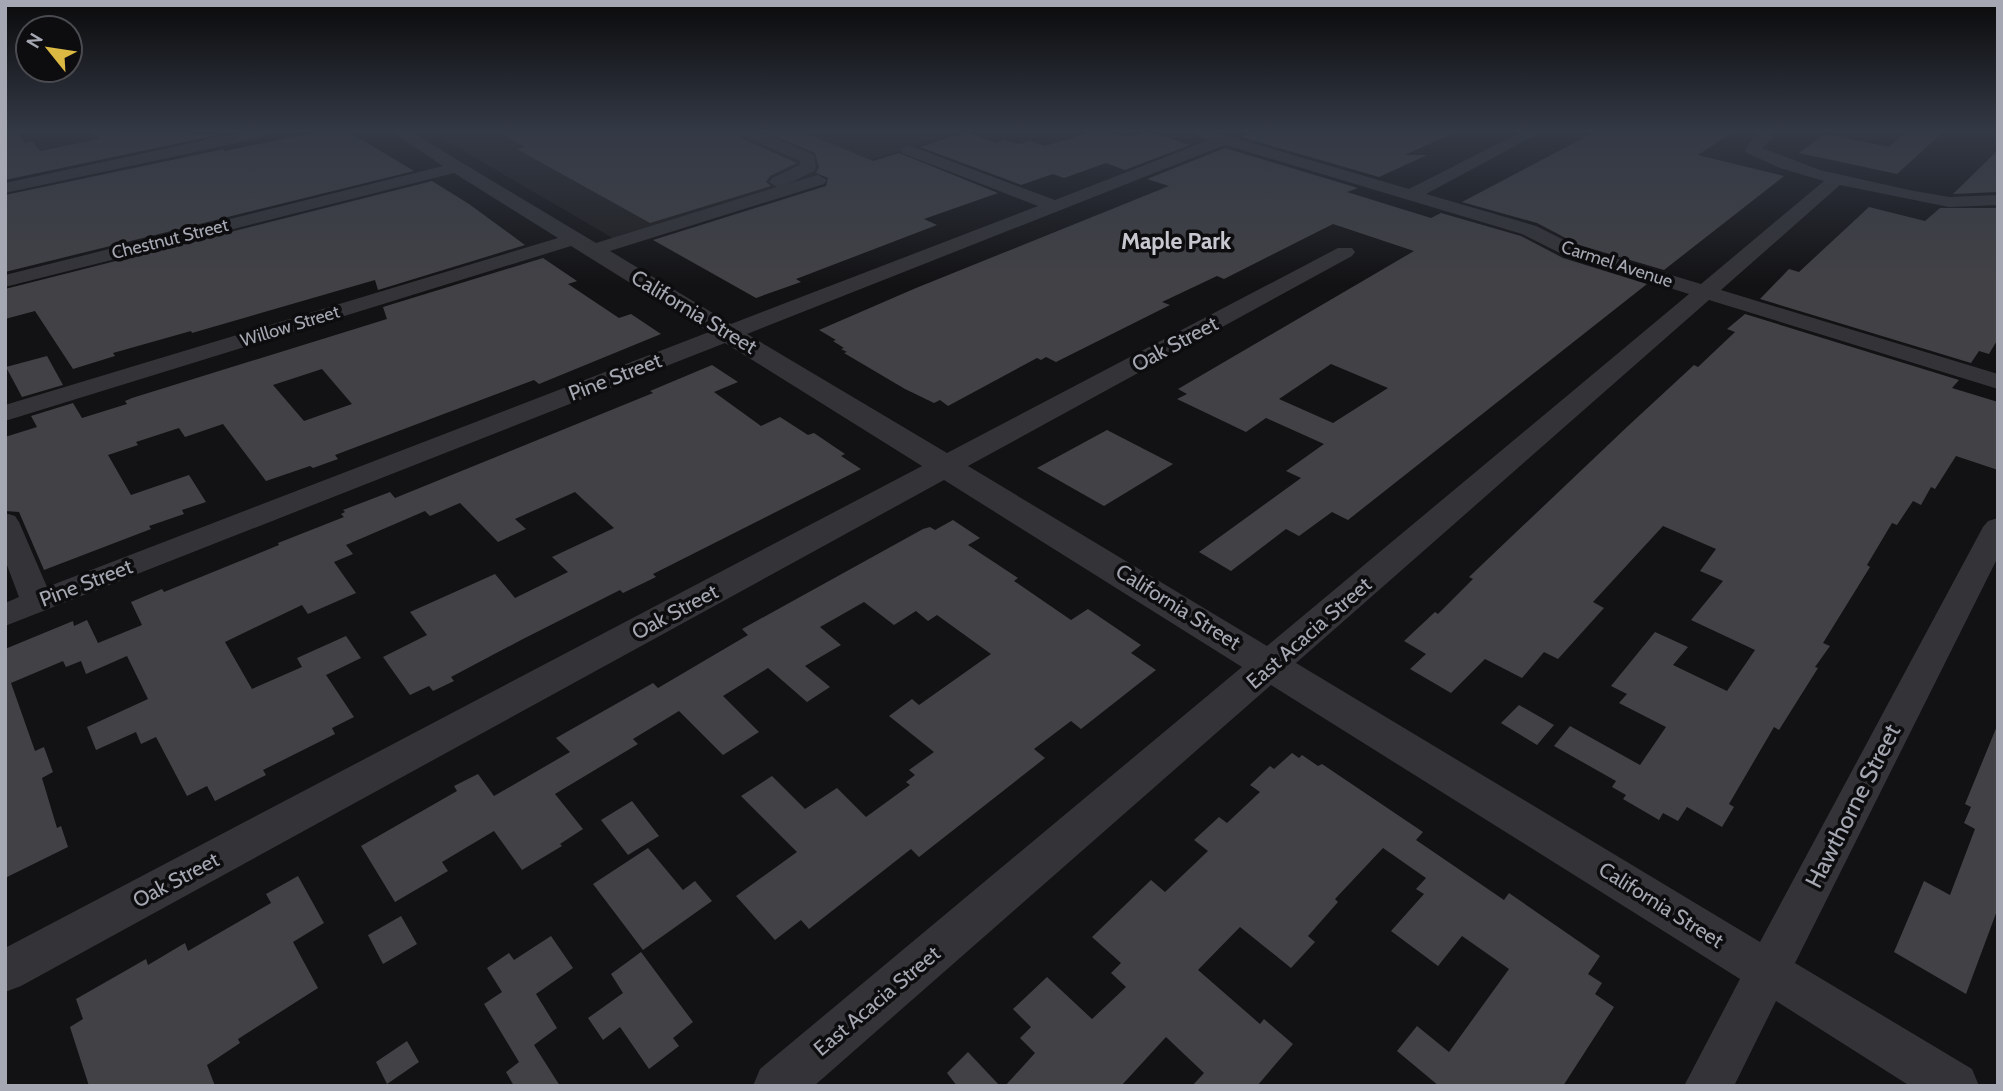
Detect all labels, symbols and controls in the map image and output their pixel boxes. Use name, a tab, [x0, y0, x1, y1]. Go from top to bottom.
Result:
north arrow	[14, 14, 84, 84]
text: N	[21, 29, 48, 52]
street label: Chestnut Street	[109, 214, 231, 264]
district label: Maple Park	[1121, 227, 1232, 255]
street label: Carmel Avenue	[1559, 236, 1675, 292]
street label: California Street	[627, 264, 762, 359]
street label: Willow Street	[238, 301, 342, 351]
street label: Oak Street	[1127, 310, 1222, 377]
street label: Pine Street	[565, 347, 665, 406]
street label: Pine Street	[36, 553, 136, 612]
street label: California Street	[1111, 558, 1245, 655]
street label: East Acacia Street	[1241, 572, 1376, 694]
street label: Oak Street	[627, 578, 722, 645]
street label: Hawthorne Street	[1799, 719, 1906, 893]
street label: Oak Street	[128, 846, 223, 913]
street label: California Street	[1594, 856, 1728, 953]
street label: East Acacia Street	[808, 940, 945, 1061]

